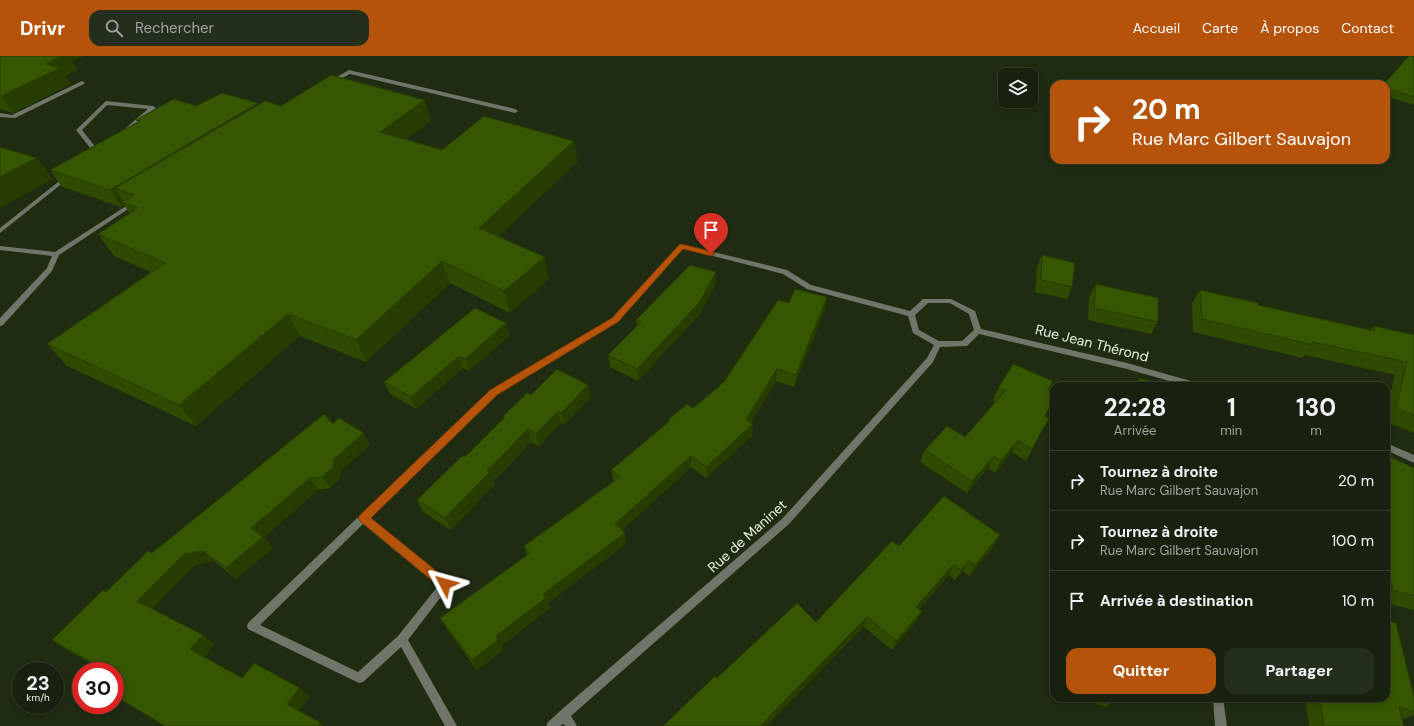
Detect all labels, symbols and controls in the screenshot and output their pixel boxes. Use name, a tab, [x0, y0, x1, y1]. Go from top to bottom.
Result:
search box	[89, 10, 369, 46]
text: Drivr	[20, 16, 65, 41]
icon: search	[103, 17, 125, 39]
text: Rechercher	[135, 18, 214, 38]
text: Accueil	[1133, 19, 1180, 37]
text: Carte	[1202, 19, 1238, 37]
text: À propos	[1260, 19, 1319, 37]
text: Contact	[1341, 19, 1394, 37]
map controls	[998, 68, 1038, 108]
button: layers	[998, 68, 1038, 108]
text: 20 m	[1132, 91, 1201, 128]
icon: right	[1066, 96, 1118, 148]
text: Rue Marc Gilbert Sauvajon	[1132, 127, 1351, 151]
pin	[694, 213, 728, 254]
icon: arrive	[700, 219, 722, 241]
street label: Rue Jean Thérond	[1033, 320, 1151, 366]
text: 22:28	[1104, 392, 1166, 423]
text: 1	[1227, 392, 1236, 423]
text: 130	[1296, 392, 1336, 423]
text: Arrivée	[1114, 422, 1156, 439]
text: min	[1220, 422, 1242, 439]
text: m	[1310, 422, 1322, 439]
text: Tournez à droite	[1100, 462, 1218, 482]
icon: right	[1066, 470, 1088, 492]
text: 20 m	[1338, 471, 1374, 491]
text: Rue Marc Gilbert Sauvajon	[1100, 482, 1258, 499]
street label: Rue de Maninet	[704, 496, 790, 576]
text: Tournez à droite	[1100, 522, 1218, 542]
icon: right	[1066, 530, 1088, 552]
text: 100 m	[1331, 531, 1374, 551]
text: Rue Marc Gilbert Sauvajon	[1100, 542, 1258, 559]
position arrow	[424, 563, 466, 605]
icon: arrive	[1066, 590, 1088, 612]
text: Arrivée à destination	[1100, 591, 1253, 611]
text: 10 m	[1342, 591, 1374, 611]
button: Quitter	[1066, 648, 1216, 694]
button: Partager	[1224, 648, 1374, 694]
speed limit sign: 30	[72, 662, 124, 714]
text: 23	[26, 670, 50, 696]
text: km/h	[26, 691, 50, 704]

